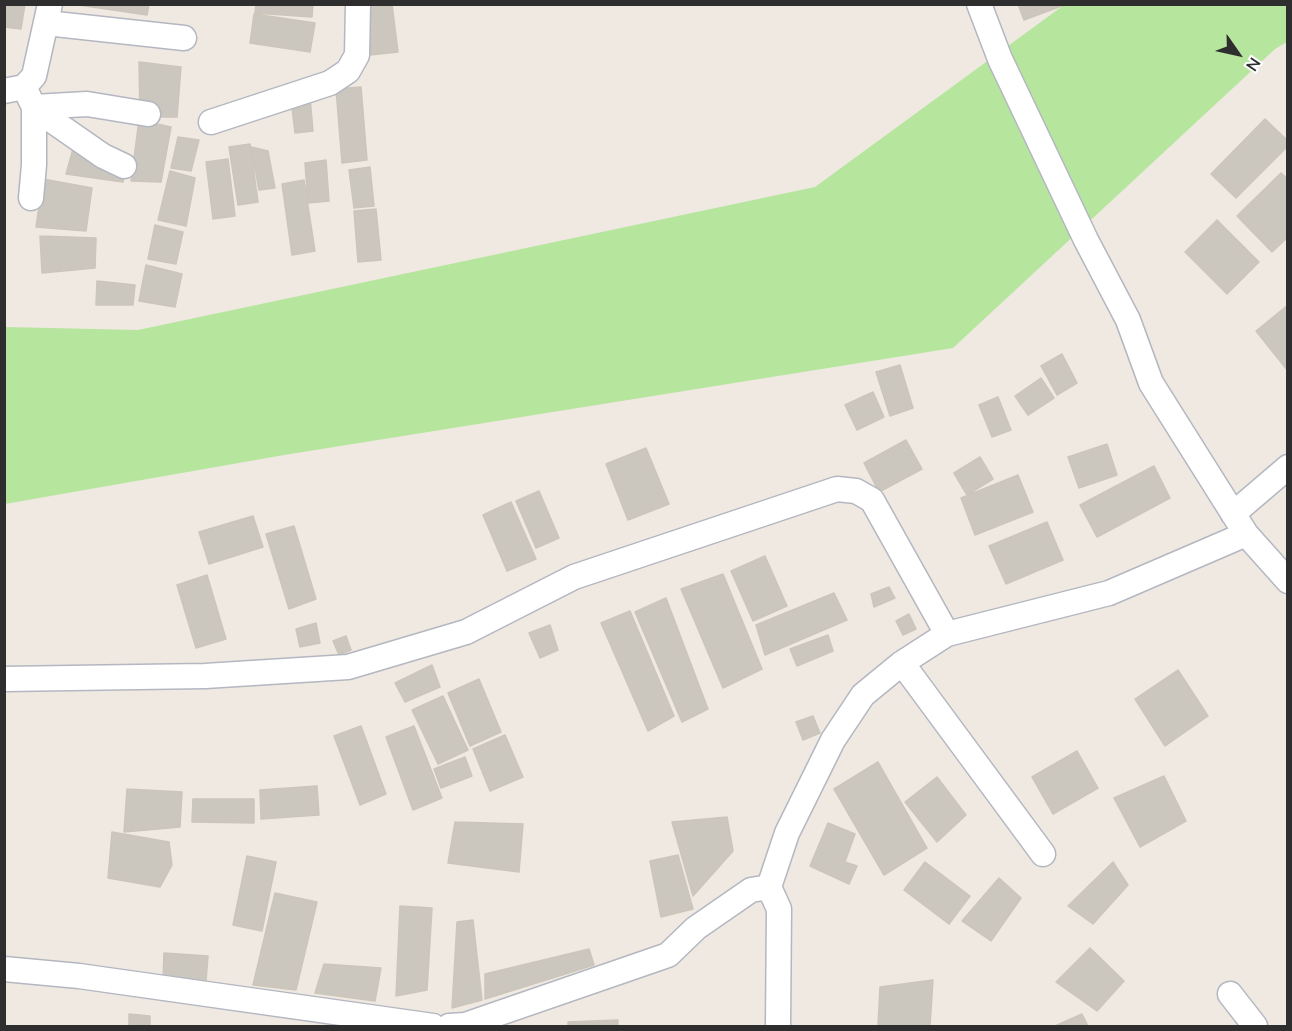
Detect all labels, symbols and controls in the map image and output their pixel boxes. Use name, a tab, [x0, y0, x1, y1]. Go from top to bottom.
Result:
north arrow	[1208, 24, 1268, 84]
text: N	[1240, 53, 1265, 75]

